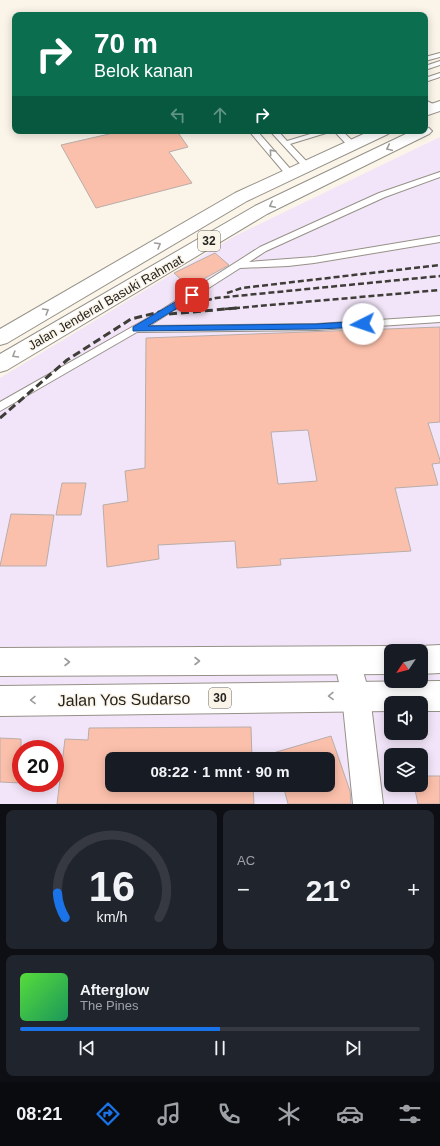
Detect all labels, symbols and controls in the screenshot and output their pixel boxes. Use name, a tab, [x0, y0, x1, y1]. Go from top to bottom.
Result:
icon: right	[28, 28, 80, 80]
text: 70 m	[94, 28, 158, 59]
text: Belok kanan	[94, 61, 193, 81]
icon: left	[167, 104, 189, 126]
icon: ahead	[209, 104, 231, 126]
icon: right	[251, 104, 273, 126]
one-way arrow	[385, 143, 393, 151]
one-way arrow	[269, 150, 276, 157]
one-way arrow	[269, 200, 276, 208]
road number: 32	[198, 231, 220, 251]
one-way arrow	[154, 243, 161, 250]
street label: Jalan Jenderal Basuki Rahmat	[25, 252, 186, 353]
pin	[175, 278, 209, 312]
icon: arrive	[181, 284, 203, 306]
position arrow	[342, 303, 384, 345]
one-way arrow	[42, 308, 49, 315]
one-way arrow	[12, 350, 19, 357]
north arrow	[384, 644, 428, 688]
map controls	[384, 644, 428, 792]
one-way arrow	[194, 657, 200, 665]
one-way arrow	[64, 658, 70, 666]
road number: 30	[209, 688, 231, 708]
street label: Jalan Yos Sudarso	[58, 690, 191, 709]
one-way arrow	[328, 692, 334, 700]
one-way arrow	[30, 696, 36, 704]
button: sound	[384, 696, 428, 740]
speed limit sign: 20	[12, 740, 64, 792]
button: layers	[384, 748, 428, 792]
text: 08:22 · 1 mnt · 90 m	[150, 763, 290, 780]
text: AC	[237, 853, 255, 868]
text: 16	[88, 862, 135, 909]
text: 21°	[306, 874, 351, 907]
text: −	[237, 877, 250, 902]
text: +	[407, 877, 420, 902]
text: km/h	[96, 908, 127, 924]
text: Afterglow	[80, 981, 149, 998]
text: The Pines	[80, 998, 139, 1013]
icon: previous	[76, 1037, 98, 1059]
icon: pause	[209, 1037, 231, 1059]
icon: next	[342, 1037, 364, 1059]
icon: directions	[94, 1100, 122, 1128]
icon: music	[155, 1100, 183, 1128]
icon: phone	[215, 1100, 243, 1128]
icon: climate	[275, 1100, 303, 1128]
icon: car	[336, 1100, 364, 1128]
icon: filters	[396, 1100, 424, 1128]
text: 08:21	[16, 1104, 62, 1124]

